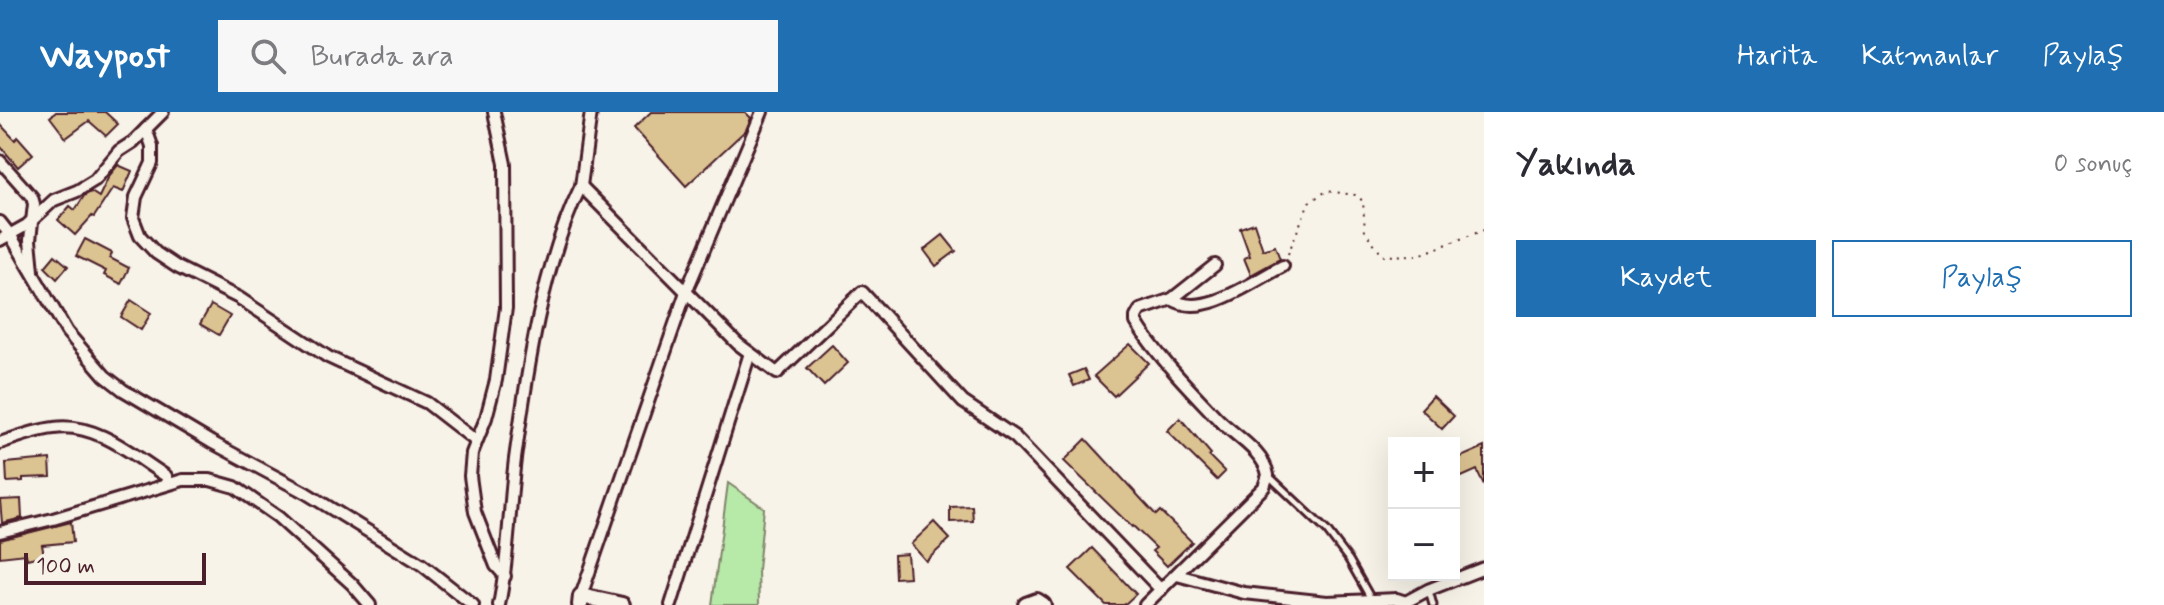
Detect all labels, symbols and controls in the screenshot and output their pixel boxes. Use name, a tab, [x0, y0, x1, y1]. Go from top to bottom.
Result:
search box	[218, 20, 778, 92]
text: Waypost	[40, 32, 170, 81]
icon: search	[246, 34, 290, 78]
text: Burada ara	[310, 37, 454, 76]
text: Harita	[1737, 38, 1817, 75]
text: Katmanlar	[1861, 38, 1998, 75]
text: Paylaş	[2042, 38, 2124, 75]
text: Yakında	[1516, 142, 1636, 187]
text: 0 sonuç	[2054, 147, 2132, 181]
button: Kaydet	[1516, 240, 1816, 317]
button: Paylaş	[1832, 240, 2132, 317]
map controls	[1388, 437, 1460, 581]
button: +	[1388, 437, 1460, 509]
button: −	[1388, 509, 1460, 581]
scale bar	[24, 549, 206, 585]
text: 100 m	[36, 553, 95, 581]

